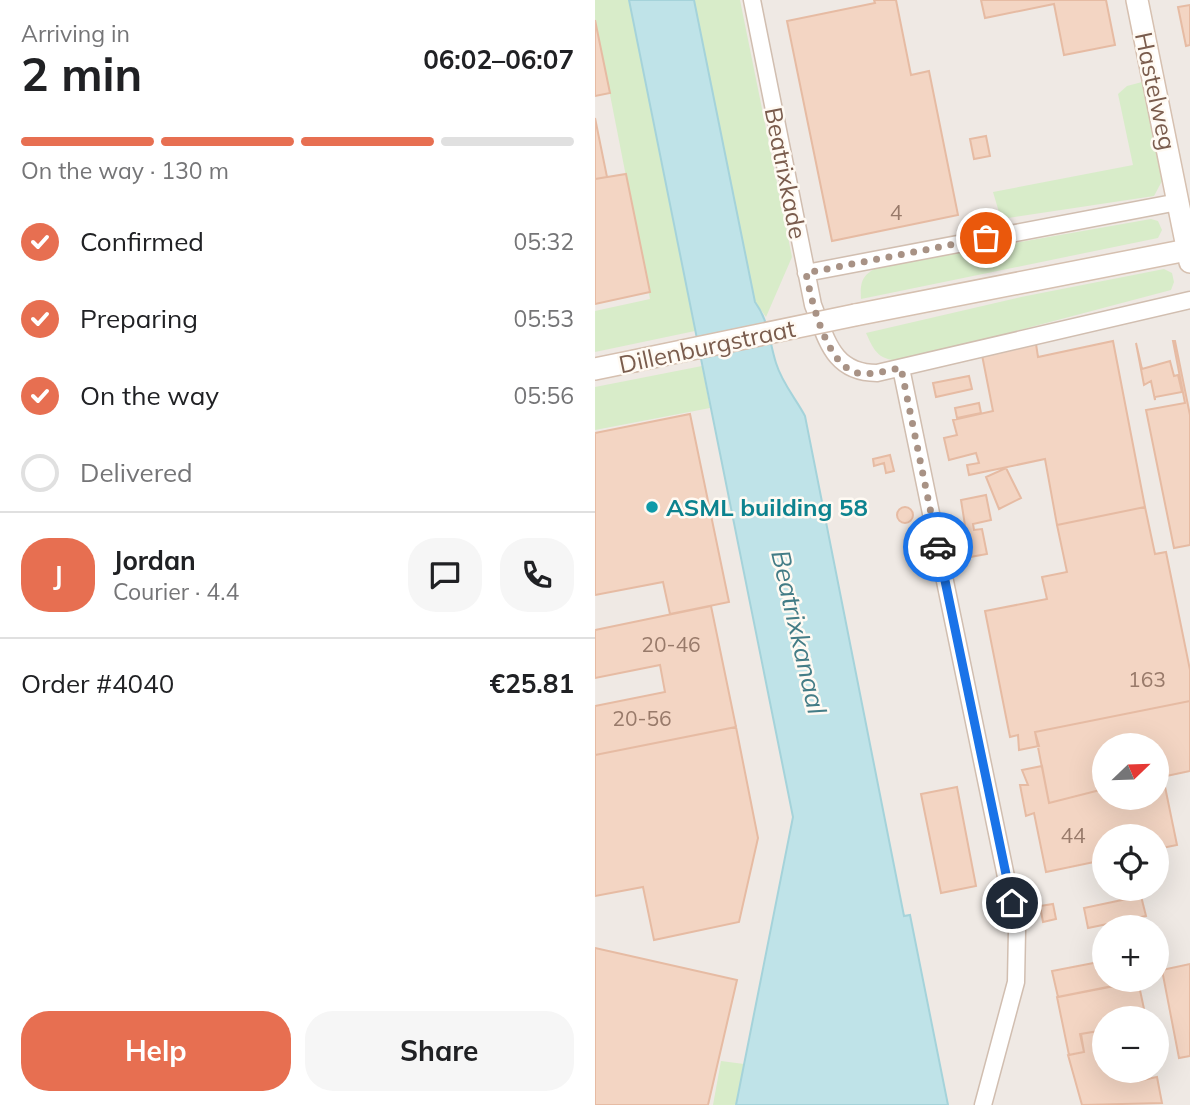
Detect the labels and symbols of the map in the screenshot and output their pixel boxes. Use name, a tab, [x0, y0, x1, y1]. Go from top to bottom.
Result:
street label: Hastelweg	[1129, 29, 1183, 153]
street label: Beatrixkade	[759, 105, 813, 241]
house number: 4	[890, 199, 903, 225]
pin	[956, 208, 1016, 268]
street label: Dillenburgstraat	[616, 313, 798, 379]
place label: ASML building 58	[666, 492, 868, 522]
marker: ASML building 58	[644, 499, 660, 515]
courier	[903, 512, 973, 582]
water label: Beatrixkanaal	[764, 547, 834, 718]
house number: 20-46	[641, 631, 701, 657]
house number: 163	[1128, 666, 1166, 692]
house number: 20-56	[612, 705, 672, 731]
north arrow	[1092, 733, 1169, 810]
house number: 44	[1060, 822, 1086, 848]
pin	[982, 873, 1042, 933]

